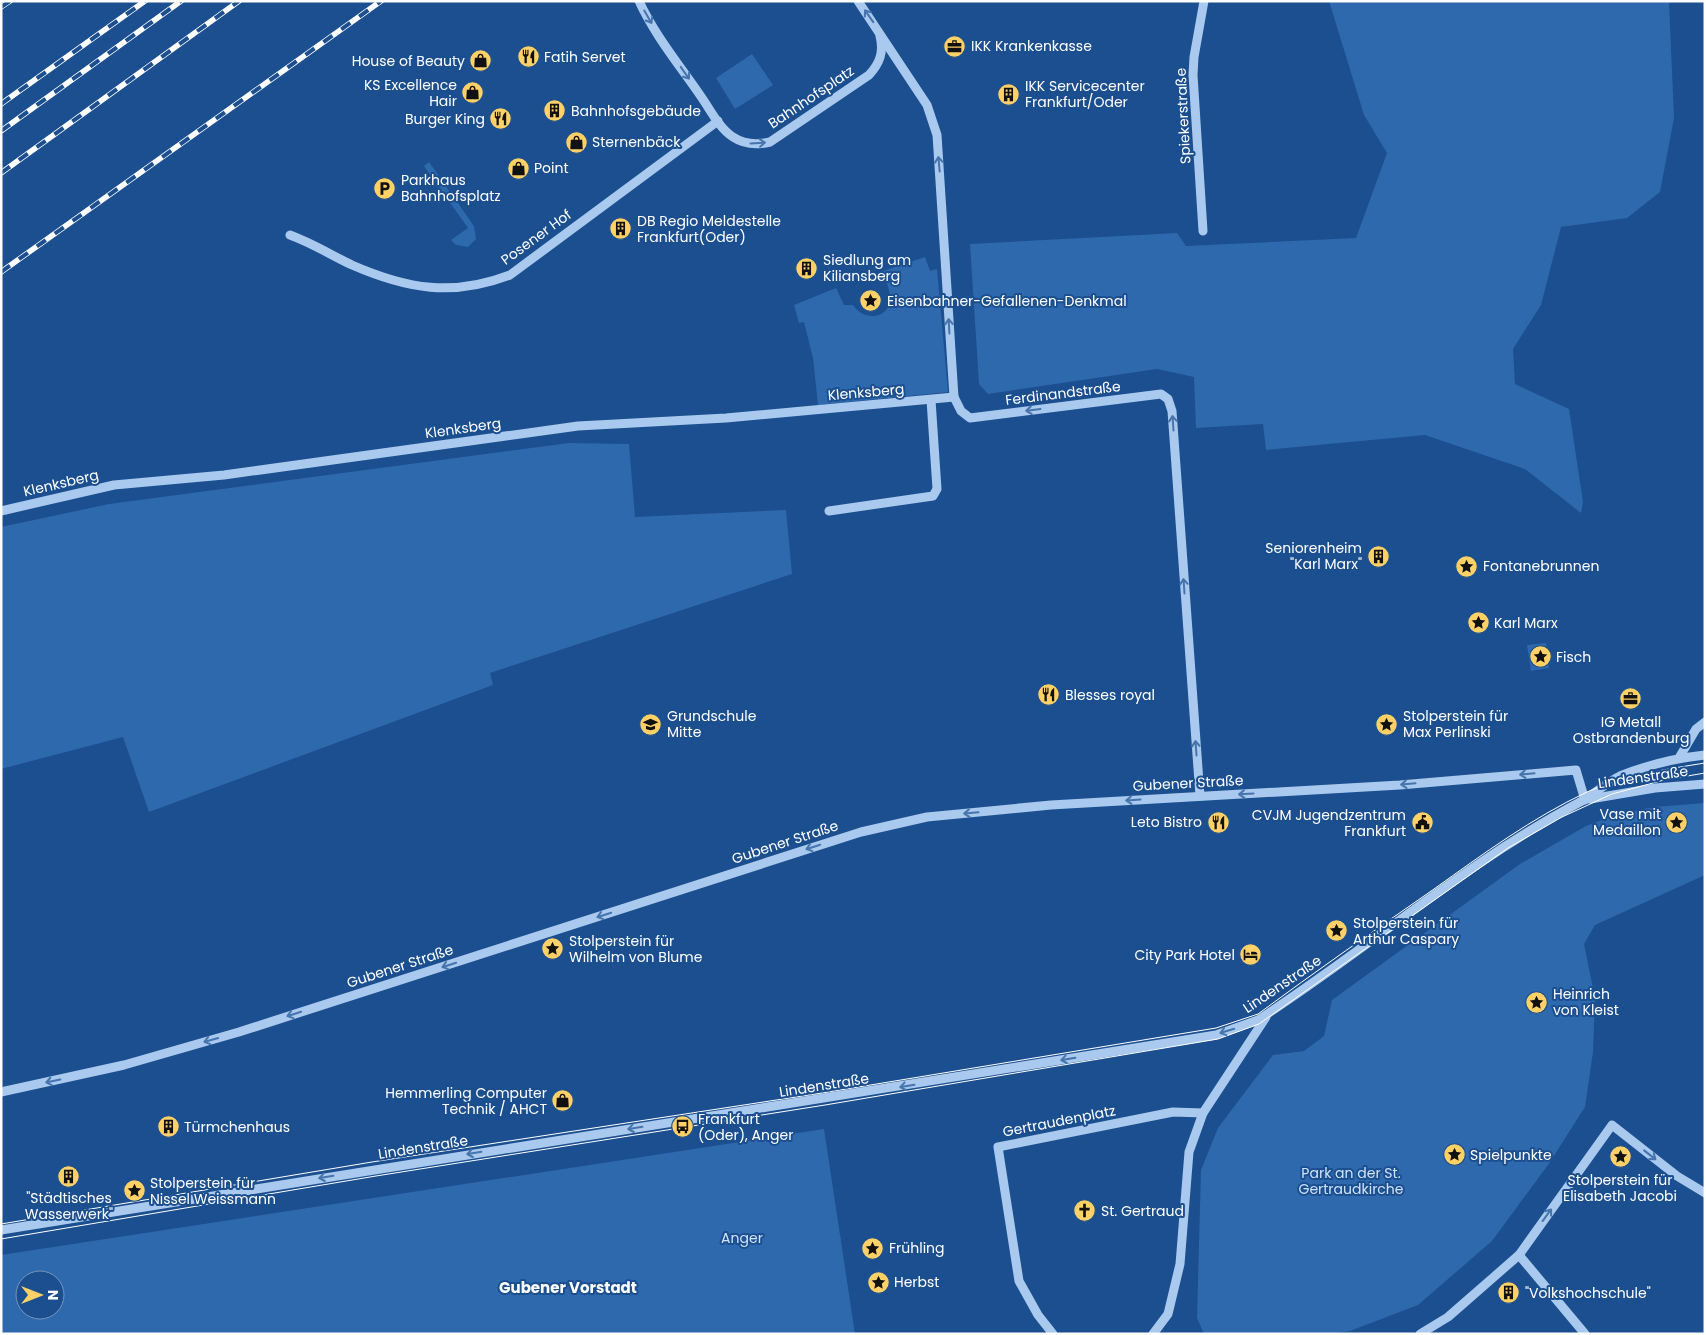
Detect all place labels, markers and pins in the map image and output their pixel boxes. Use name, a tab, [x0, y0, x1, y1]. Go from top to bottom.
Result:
office icon: IKK Krankenkasse	[943, 34, 967, 58]
place label: IKK Krankenkasse	[971, 36, 1092, 56]
restaurant icon: Fatih Servet	[516, 45, 540, 69]
place label: Fatih Servet	[544, 47, 626, 67]
shop icon: House of Beauty	[469, 49, 493, 73]
place label: House of Beauty	[352, 51, 465, 71]
place label: KS Excellence Hair	[364, 75, 457, 111]
place label: IKK Servicecenter Frankfurt/Oder	[1025, 76, 1145, 112]
shop icon: KS Excellence Hair	[461, 81, 485, 105]
building icon: IKK Servicecenter Frankfurt/Oder	[997, 82, 1021, 106]
building icon: Bahnhofsgebäude	[543, 99, 567, 123]
place label: Bahnhofsgebäude	[571, 101, 701, 121]
restaurant icon: Burger King	[489, 107, 513, 131]
place label: Burger King	[405, 109, 485, 129]
shop icon: Sternenbäck	[564, 130, 588, 154]
place label: Sternenbäck	[592, 132, 681, 152]
shop icon: Point	[506, 156, 530, 180]
place label: Point	[534, 158, 569, 178]
place label: Parkhaus Bahnhofsplatz	[401, 170, 501, 206]
parking icon: Parkhaus Bahnhofsplatz	[373, 176, 397, 200]
place label: DB Regio Meldestelle Frankfurt(Oder)	[637, 211, 781, 247]
building icon: DB Regio Meldestelle Frankfurt(Oder)	[609, 217, 633, 241]
place label: Siedlung am Kiliansberg	[823, 250, 911, 286]
building icon: Siedlung am Kiliansberg	[795, 256, 819, 280]
place icon: Eisenbahner-Gefallenen-Denkmal	[859, 289, 883, 313]
place label: Eisenbahner-Gefallenen-Denkmal	[887, 291, 1127, 311]
place label: Seniorenheim "Karl Marx"	[1265, 538, 1362, 574]
building icon: Seniorenheim "Karl Marx"	[1366, 544, 1390, 568]
place icon: Fontanebrunnen	[1455, 554, 1479, 578]
place label: Fontanebrunnen	[1483, 556, 1599, 576]
place icon: Karl Marx	[1466, 611, 1490, 635]
place label: Karl Marx	[1494, 613, 1558, 633]
place icon: Fisch	[1528, 645, 1552, 669]
place label: Fisch	[1556, 647, 1591, 667]
restaurant icon: Blesses royal	[1037, 683, 1061, 707]
place label: Blesses royal	[1065, 685, 1155, 705]
office icon: IG Metall Ostbrandenburg	[1619, 687, 1643, 711]
place label: Grundschule Mitte	[667, 706, 757, 742]
place label: Stolperstein für Max Perlinski	[1403, 706, 1508, 742]
school or university icon: Grundschule Mitte	[639, 712, 663, 736]
place icon: Stolperstein für Max Perlinski	[1375, 712, 1399, 736]
place label: IG Metall Ostbrandenburg	[1573, 712, 1689, 748]
place label: Vase mit Medaillon	[1593, 804, 1661, 840]
place label: CVJM Jugendzentrum Frankfurt	[1252, 805, 1406, 841]
restaurant icon: Leto Bistro	[1206, 810, 1230, 834]
place icon: Vase mit Medaillon	[1665, 810, 1689, 834]
public building icon: CVJM Jugendzentrum Frankfurt	[1410, 811, 1434, 835]
place label: Leto Bistro	[1131, 812, 1202, 832]
place label: Stolperstein für Arthur Caspary	[1353, 913, 1459, 949]
place icon: Stolperstein für Arthur Caspary	[1325, 919, 1349, 943]
place label: Stolperstein für Wilhelm von Blume	[569, 931, 703, 967]
place icon: Stolperstein für Wilhelm von Blume	[541, 937, 565, 961]
hotel icon: City Park Hotel	[1239, 943, 1263, 967]
place label: City Park Hotel	[1134, 945, 1235, 965]
place label: Heinrich von Kleist	[1553, 984, 1619, 1020]
place icon: Heinrich von Kleist	[1525, 990, 1549, 1014]
place label: Hemmerling Computer Technik / AHCT	[385, 1083, 547, 1119]
shop icon: Hemmerling Computer Technik / AHCT	[551, 1089, 575, 1113]
place label: Frankfurt (Oder), Anger	[698, 1109, 793, 1145]
building icon: Türmchenhaus	[156, 1115, 180, 1139]
bus stop icon: Frankfurt (Oder), Anger	[670, 1115, 694, 1139]
place label: Türmchenhaus	[184, 1117, 290, 1137]
place icon: Spielpunkte	[1442, 1143, 1466, 1167]
place label: Spielpunkte	[1470, 1145, 1552, 1165]
place icon: Stolperstein für Elisabeth Jacobi	[1608, 1145, 1632, 1169]
building icon: "Städtisches Wasserwerk"	[57, 1164, 81, 1188]
place label: Stolperstein für Elisabeth Jacobi	[1563, 1170, 1677, 1206]
place label: Stolperstein für Nissel Weissmann	[150, 1173, 276, 1209]
place icon: Stolperstein für Nissel Weissmann	[122, 1179, 146, 1203]
place label: "Städtisches Wasserwerk"	[25, 1188, 113, 1224]
church icon: St. Gertraud	[1073, 1199, 1097, 1223]
place label: St. Gertraud	[1101, 1201, 1184, 1221]
place icon: Frühling	[861, 1236, 885, 1260]
place label: Frühling	[889, 1238, 945, 1258]
place icon: Herbst	[866, 1270, 890, 1294]
place label: Herbst	[894, 1272, 939, 1292]
building icon: "Volkshochschule"	[1497, 1281, 1521, 1305]
place label: "Volkshochschule"	[1525, 1283, 1651, 1303]

